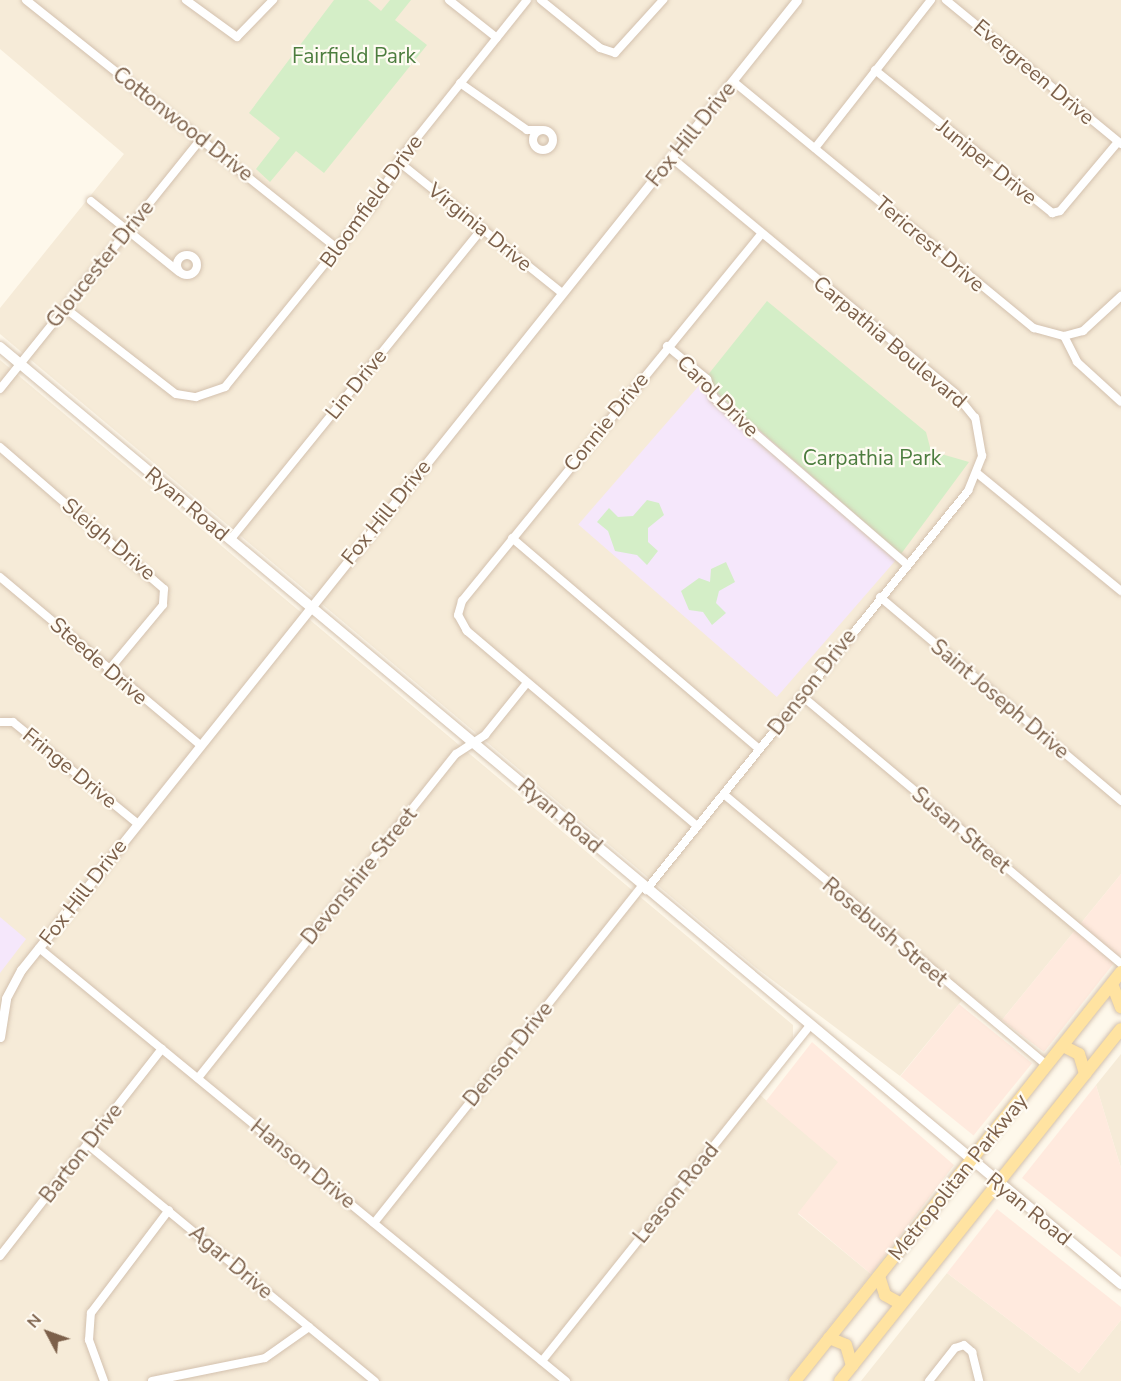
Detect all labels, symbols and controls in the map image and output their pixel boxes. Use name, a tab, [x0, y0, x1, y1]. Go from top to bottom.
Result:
street label: Evergreen Drive	[968, 14, 1100, 130]
park label: Fairfield Park	[292, 43, 416, 69]
street label: Cottonwood Drive	[108, 61, 258, 187]
street label: Fox Hill Drive	[641, 77, 741, 191]
street label: Juniper Drive	[932, 114, 1042, 210]
street label: Bloomfield Drive	[314, 130, 428, 272]
street label: Virginia Drive	[423, 177, 537, 277]
street label: Tericrest Drive	[870, 191, 990, 297]
street label: Gloucester Drive	[41, 195, 159, 333]
street label: Carpathia Boulevard	[808, 270, 972, 414]
street label: Lin Drive	[320, 344, 392, 424]
street label: Carol Drive	[672, 350, 764, 442]
street label: Connie Drive	[558, 367, 654, 477]
park label: Carpathia Park	[803, 445, 941, 471]
street label: Fox Hill Drive	[336, 455, 436, 569]
street label: Ryan Road	[140, 462, 234, 546]
street label: Sleigh Drive	[57, 493, 161, 585]
street label: Steede Drive	[45, 612, 153, 710]
street label: Denson Drive	[763, 624, 861, 740]
street label: Saint Joseph Drive	[926, 634, 1074, 764]
street label: Fringe Drive	[18, 722, 122, 814]
street label: Ryan Road	[513, 774, 607, 858]
street label: Susan Street	[907, 782, 1015, 878]
street label: Devonshire Street	[296, 802, 422, 950]
street label: Fox Hill Drive	[34, 834, 132, 950]
street label: Rosebush Street	[817, 872, 953, 992]
street label: Denson Drive	[458, 996, 558, 1112]
street label: Metropolitan Parkway	[883, 1089, 1033, 1265]
street label: Barton Drive	[34, 1098, 128, 1208]
street label: Hanson Drive	[245, 1114, 361, 1214]
street label: Leason Road	[628, 1138, 724, 1248]
street label: Ryan Road	[981, 1167, 1077, 1251]
street label: Agar Drive	[184, 1220, 278, 1304]
north arrow	[18, 1303, 78, 1363]
text: N	[22, 1309, 47, 1333]

